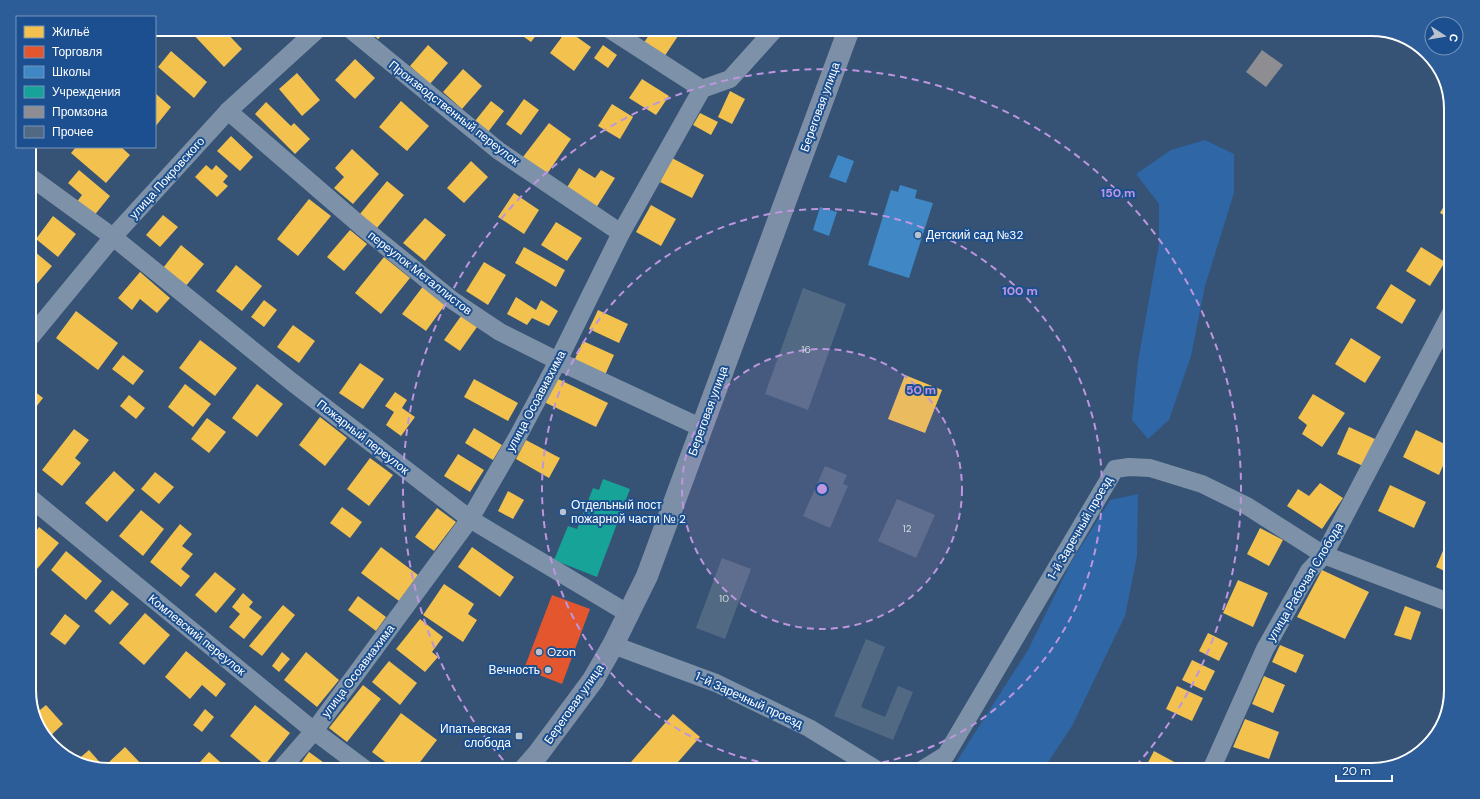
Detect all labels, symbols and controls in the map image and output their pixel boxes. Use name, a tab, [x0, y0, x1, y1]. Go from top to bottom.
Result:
legend	[16, 16, 156, 148]
north arrow	[1424, 16, 1464, 56]
text: Жильё	[52, 24, 90, 40]
text: С	[1446, 33, 1461, 43]
text: Торговля	[52, 44, 102, 60]
street label: Производственный переулок	[386, 57, 523, 169]
street label: Береговая улица	[796, 60, 844, 154]
text: Школы	[52, 64, 90, 80]
text: Учреждения	[52, 84, 121, 100]
text: Промзона	[52, 104, 108, 120]
text: Прочее	[52, 124, 94, 140]
street label: улица Покровского	[126, 133, 208, 222]
text: 150 m	[1101, 185, 1135, 201]
street label: переулок Металлистов	[365, 227, 475, 319]
place label: Детский сад №32	[926, 227, 1023, 243]
marker: Детский сад №32	[913, 230, 923, 240]
text: 100 m	[1002, 283, 1038, 299]
house number: 16	[801, 343, 811, 356]
street label: улица Осоавиахима	[503, 347, 570, 454]
street label: Береговая улица	[684, 364, 732, 458]
text: 50 m	[906, 382, 936, 398]
street label: Пожарный переулок	[314, 396, 413, 479]
street label: 1-й Заречный проезд	[1044, 473, 1116, 583]
centre of rings	[815, 482, 829, 496]
place label: Отдельный пост пожарной части № 2	[571, 497, 686, 527]
marker: Отдельный пост пожарной части № 2	[558, 507, 568, 517]
street label: улица Рабочая Слобода	[1263, 519, 1347, 644]
house number: 12	[903, 522, 912, 535]
street label: Комлевский переулок	[145, 591, 250, 680]
house number: 10	[719, 592, 729, 605]
street label: улица Осоавиахима	[318, 621, 398, 721]
place label: Ozon	[547, 644, 576, 660]
marker: Ozon	[534, 647, 544, 657]
street label: Береговая улица	[540, 661, 608, 747]
place label: Вечность	[488, 662, 540, 678]
marker: Вечность	[543, 665, 553, 675]
street label: 1-й Заречный проезд	[693, 668, 805, 732]
place label: Ипатьевская слобода	[440, 721, 511, 751]
marker: Ипатьевская слобода	[514, 731, 524, 741]
scale bar	[1336, 757, 1392, 783]
text: 20 m	[1342, 763, 1371, 779]

